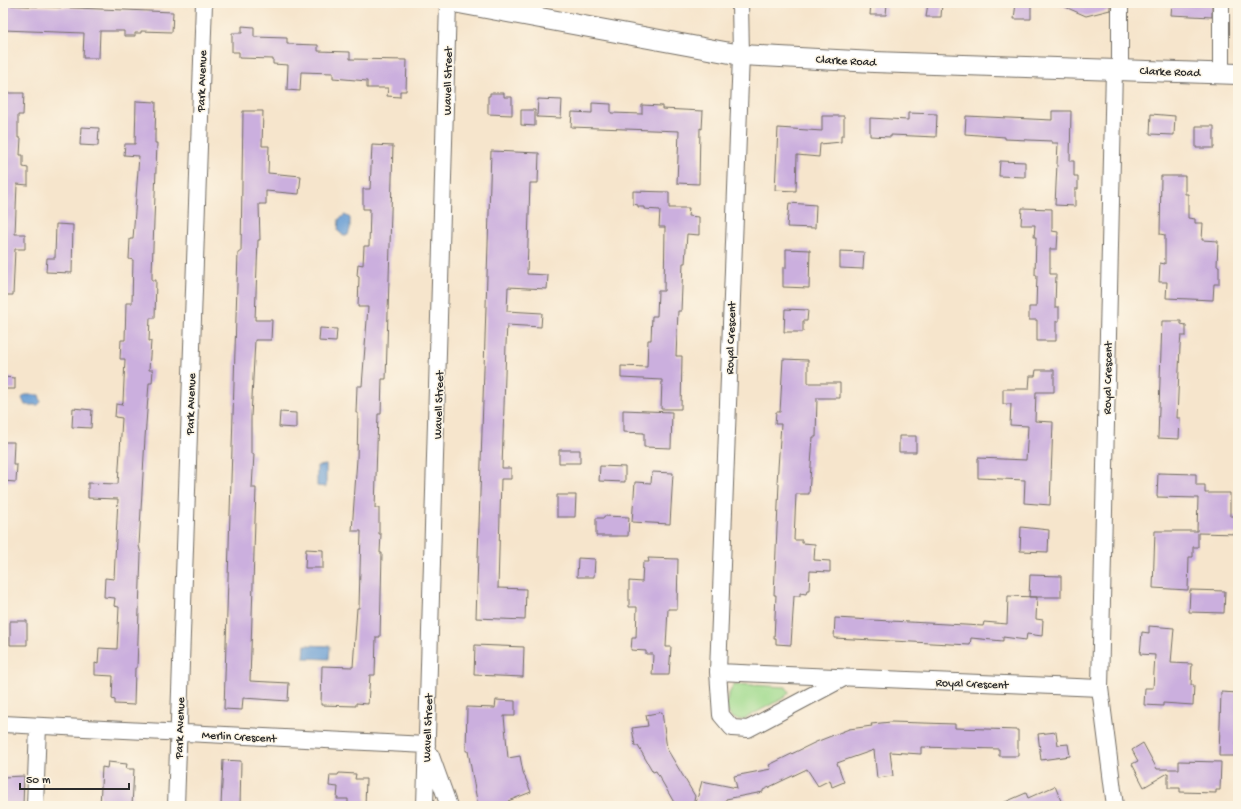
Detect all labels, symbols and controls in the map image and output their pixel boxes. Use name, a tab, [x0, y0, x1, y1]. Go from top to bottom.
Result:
street label: Wavell Street	[441, 46, 457, 115]
street label: Park Avenue	[195, 49, 211, 113]
street label: Clarke Road	[815, 53, 878, 71]
street label: Clarke Road	[1139, 65, 1201, 81]
street label: Royal Crescent	[724, 300, 740, 375]
street label: Royal Crescent	[1101, 340, 1117, 415]
street label: Wavell Street	[432, 370, 448, 440]
street label: Park Avenue	[184, 372, 200, 436]
street label: Royal Crescent	[935, 677, 1010, 693]
street label: Wavell Street	[421, 693, 437, 763]
street label: Park Avenue	[173, 696, 189, 760]
street label: Merlin Crescent	[201, 729, 278, 747]
scale bar	[20, 765, 129, 791]
text: 50 m	[26, 774, 51, 788]

